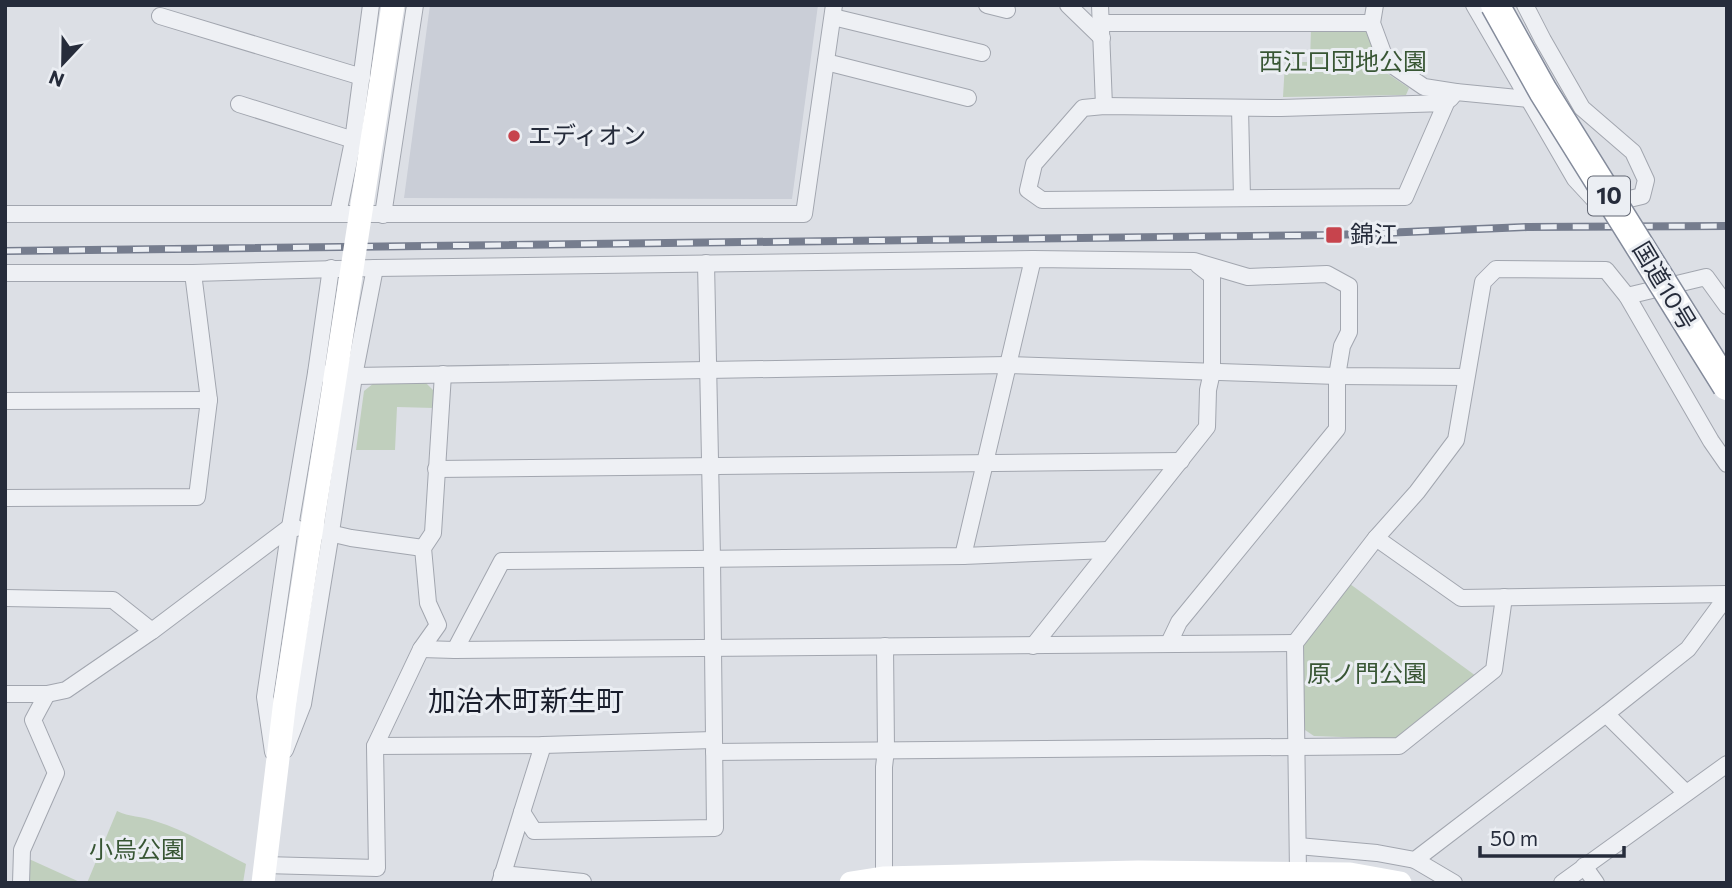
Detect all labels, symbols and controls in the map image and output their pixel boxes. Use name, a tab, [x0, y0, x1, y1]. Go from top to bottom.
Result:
north arrow	[28, 28, 98, 98]
park label: 西江口団地公園	[1259, 46, 1427, 75]
text: N	[46, 66, 67, 93]
place label: エディオン	[528, 120, 646, 149]
marker: エディオン	[506, 128, 522, 144]
road number: 10	[1588, 176, 1630, 216]
place label: 錦江	[1350, 219, 1398, 248]
marker: 錦江	[1324, 225, 1344, 245]
street label: 国道10号	[1628, 236, 1703, 335]
park label: 原ノ門公園	[1307, 658, 1427, 687]
district label: 加治木町新生町	[428, 683, 624, 717]
scale bar	[1480, 814, 1624, 858]
text: 50 m	[1490, 825, 1538, 850]
park label: 小烏公園	[89, 834, 185, 863]

